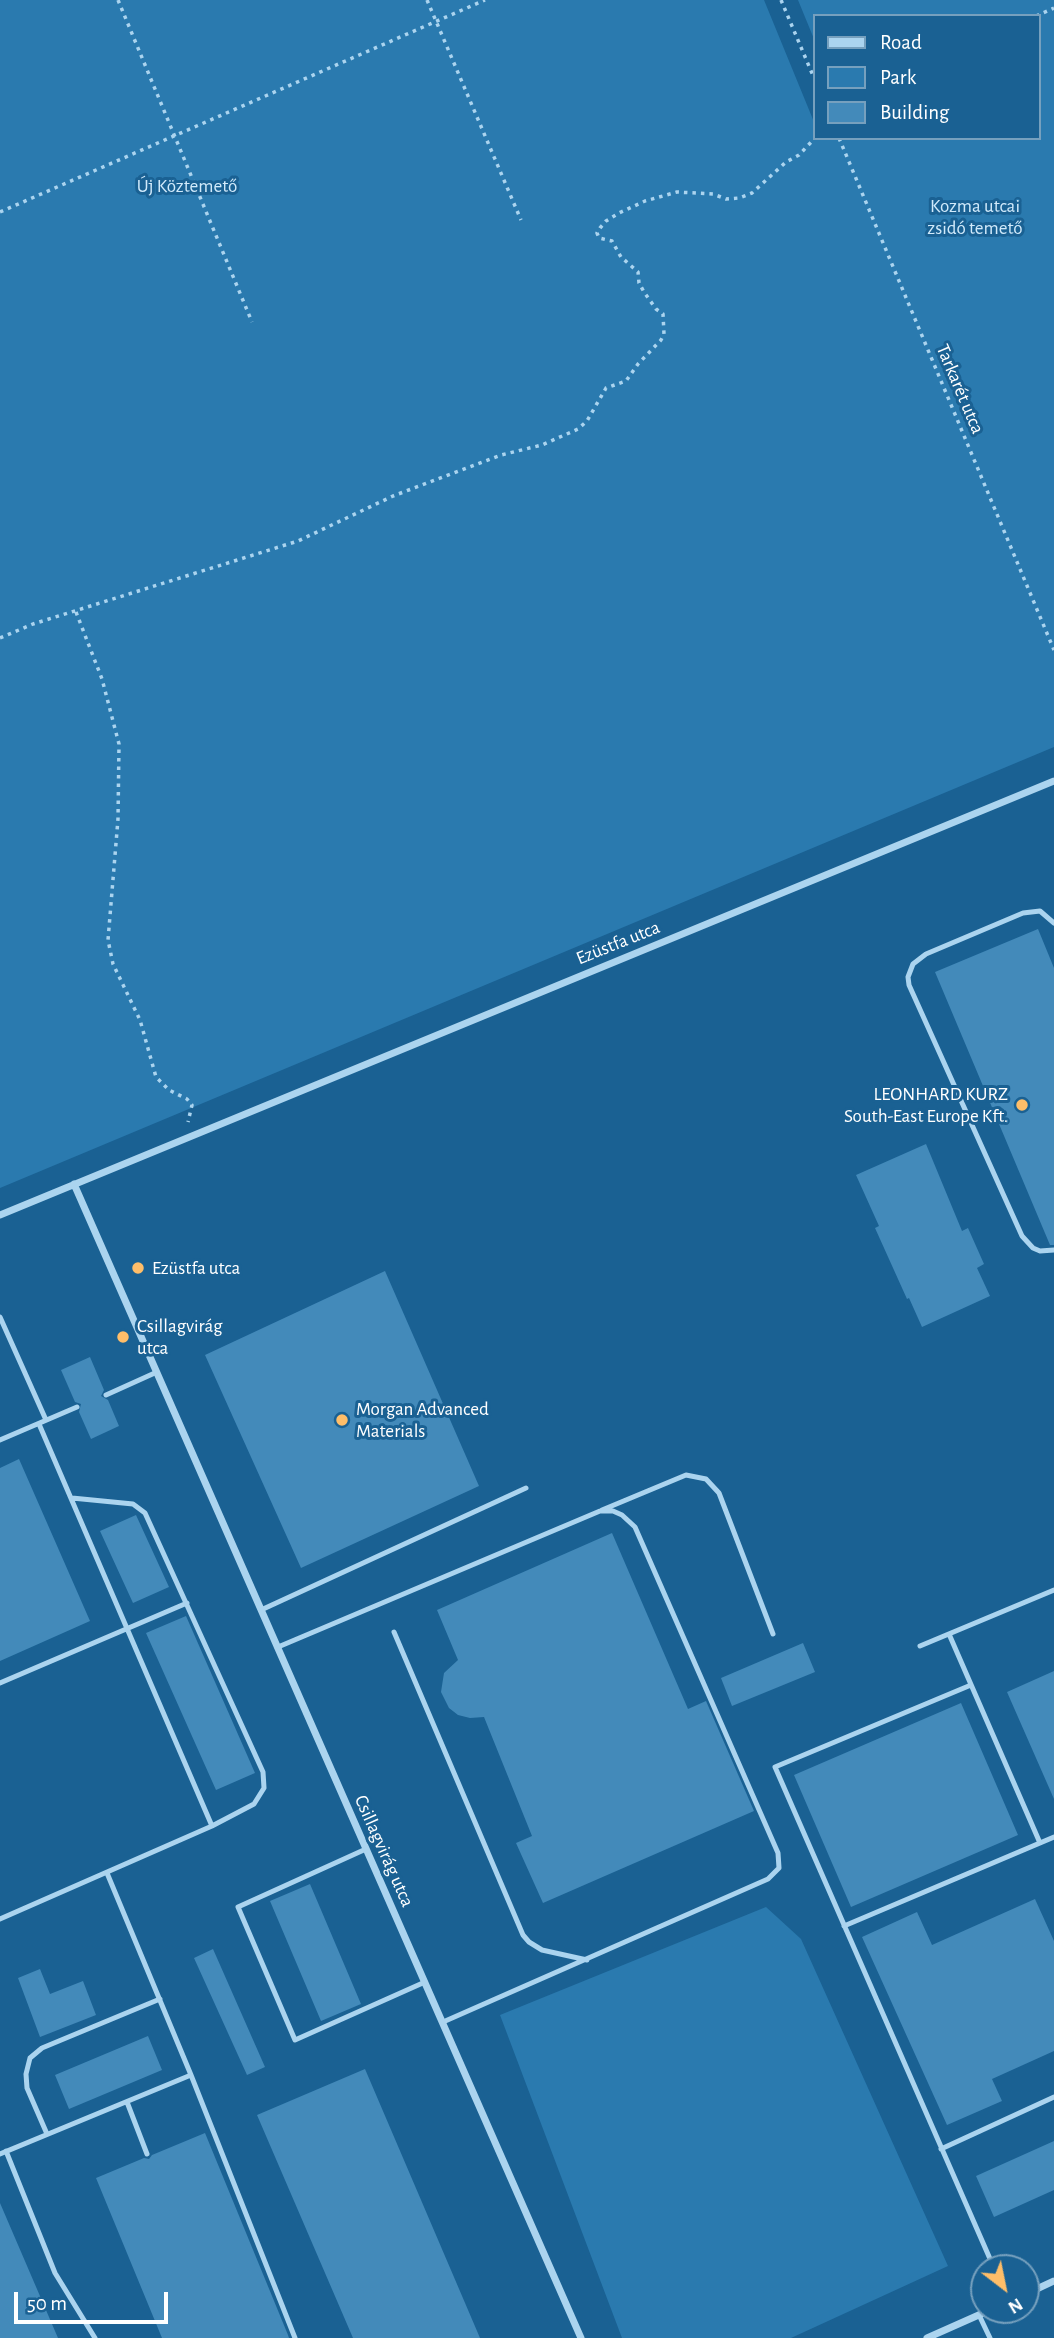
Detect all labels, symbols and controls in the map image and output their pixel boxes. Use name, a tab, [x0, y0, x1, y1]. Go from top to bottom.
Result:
legend	[813, 14, 1040, 140]
text: Road	[880, 32, 922, 53]
text: Park	[880, 67, 916, 88]
text: Building	[880, 102, 949, 123]
park label: Új Köztemető	[137, 175, 237, 197]
park label: Kozma utcai zsidó temető	[927, 195, 1023, 239]
street label: Tarkarét utca	[931, 341, 989, 437]
street label: Ezüstfa utca	[573, 916, 663, 970]
place label: LEONHARD KURZ South-East Europe Kft.	[844, 1083, 1008, 1127]
marker: LEONHARD KURZ South-East Europe Kft.	[1014, 1097, 1030, 1113]
place label: Ezüstfa utca	[152, 1257, 240, 1279]
marker: Ezüstfa utca	[130, 1260, 146, 1276]
place label: Csillagvirág utca	[137, 1315, 223, 1359]
marker: Csillagvirág utca	[115, 1329, 131, 1345]
place label: Morgan Advanced Materials	[356, 1398, 489, 1442]
marker: Morgan Advanced Materials	[334, 1412, 350, 1428]
street label: Csillagvirág utca	[349, 1792, 419, 1910]
north arrow	[970, 2254, 1040, 2324]
scale bar	[18, 2278, 172, 2322]
text: 50 m	[27, 2293, 67, 2314]
text: N	[1005, 2294, 1026, 2317]

